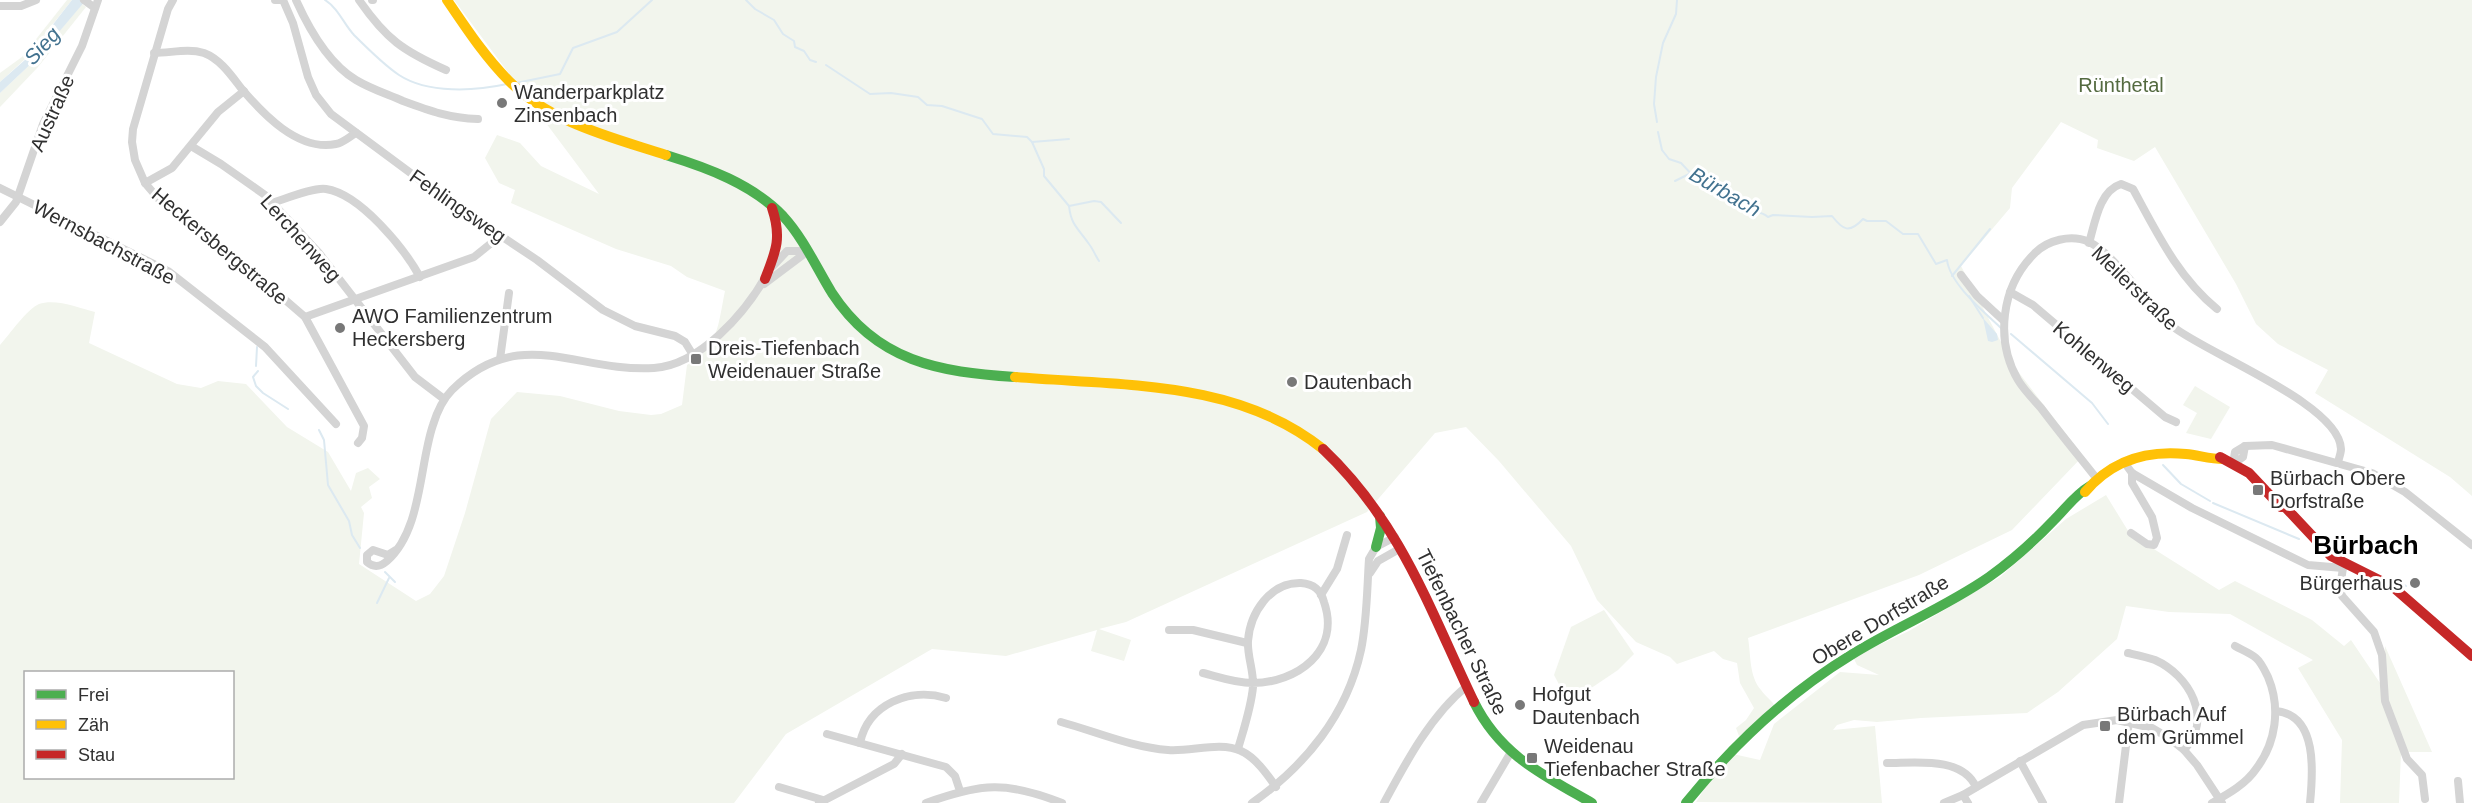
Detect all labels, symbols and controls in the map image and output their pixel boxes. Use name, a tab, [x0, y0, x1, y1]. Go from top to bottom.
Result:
water label: Sieg	[19, 22, 64, 69]
street label: Austraße	[25, 71, 79, 155]
park label: Rünthetal	[2078, 74, 2164, 96]
place label: Wanderparkplatz Zinsenbach	[514, 81, 664, 126]
marker: Wanderparkplatz Zinsenbach	[495, 96, 509, 110]
water label: Bürbach	[1686, 162, 1765, 221]
street label: Fehlingsweg	[406, 165, 510, 247]
street label: Heckersbergstraße	[148, 183, 292, 309]
street label: Lerchenweg	[256, 190, 346, 286]
street label: Wernsbachstraße	[29, 195, 179, 289]
street label: Meilerstraße	[2087, 241, 2183, 335]
place label: AWO Familienzentrum Heckersberg	[352, 305, 552, 350]
street label: Kohlenweg	[2049, 317, 2139, 397]
marker: AWO Familienzentrum Heckersberg	[333, 321, 347, 335]
place label: Dreis-Tiefenbach Weidenauer Straße	[708, 337, 881, 382]
marker: Dreis-Tiefenbach Weidenauer Straße	[689, 352, 703, 366]
place label: Dautenbach	[1304, 371, 1412, 393]
marker: Dautenbach	[1285, 375, 1299, 389]
place label: Bürbach Obere Dorfstraße	[2270, 467, 2406, 512]
marker: Bürbach Obere Dorfstraße	[2251, 483, 2265, 497]
district label: Bürbach	[2313, 530, 2419, 560]
street label: Tiefenbacher Straße	[1412, 546, 1512, 718]
street label: Obere Dorfstraße	[1808, 570, 1952, 670]
place label: Bürgerhaus	[2300, 572, 2403, 594]
marker: Bürgerhaus	[2408, 576, 2422, 590]
legend	[24, 671, 234, 779]
place label: Hofgut Dautenbach	[1532, 683, 1640, 728]
text: Frei	[78, 685, 109, 705]
marker: Hofgut Dautenbach	[1513, 698, 1527, 712]
place label: Bürbach Auf dem Grümmel	[2117, 703, 2244, 748]
text: Zäh	[78, 715, 109, 735]
marker: Bürbach Auf dem Grümmel	[2098, 719, 2112, 733]
place label: Weidenau Tiefenbacher Straße	[1544, 735, 1726, 780]
text: Stau	[78, 745, 115, 765]
marker: Weidenau Tiefenbacher Straße	[1525, 751, 1539, 765]

